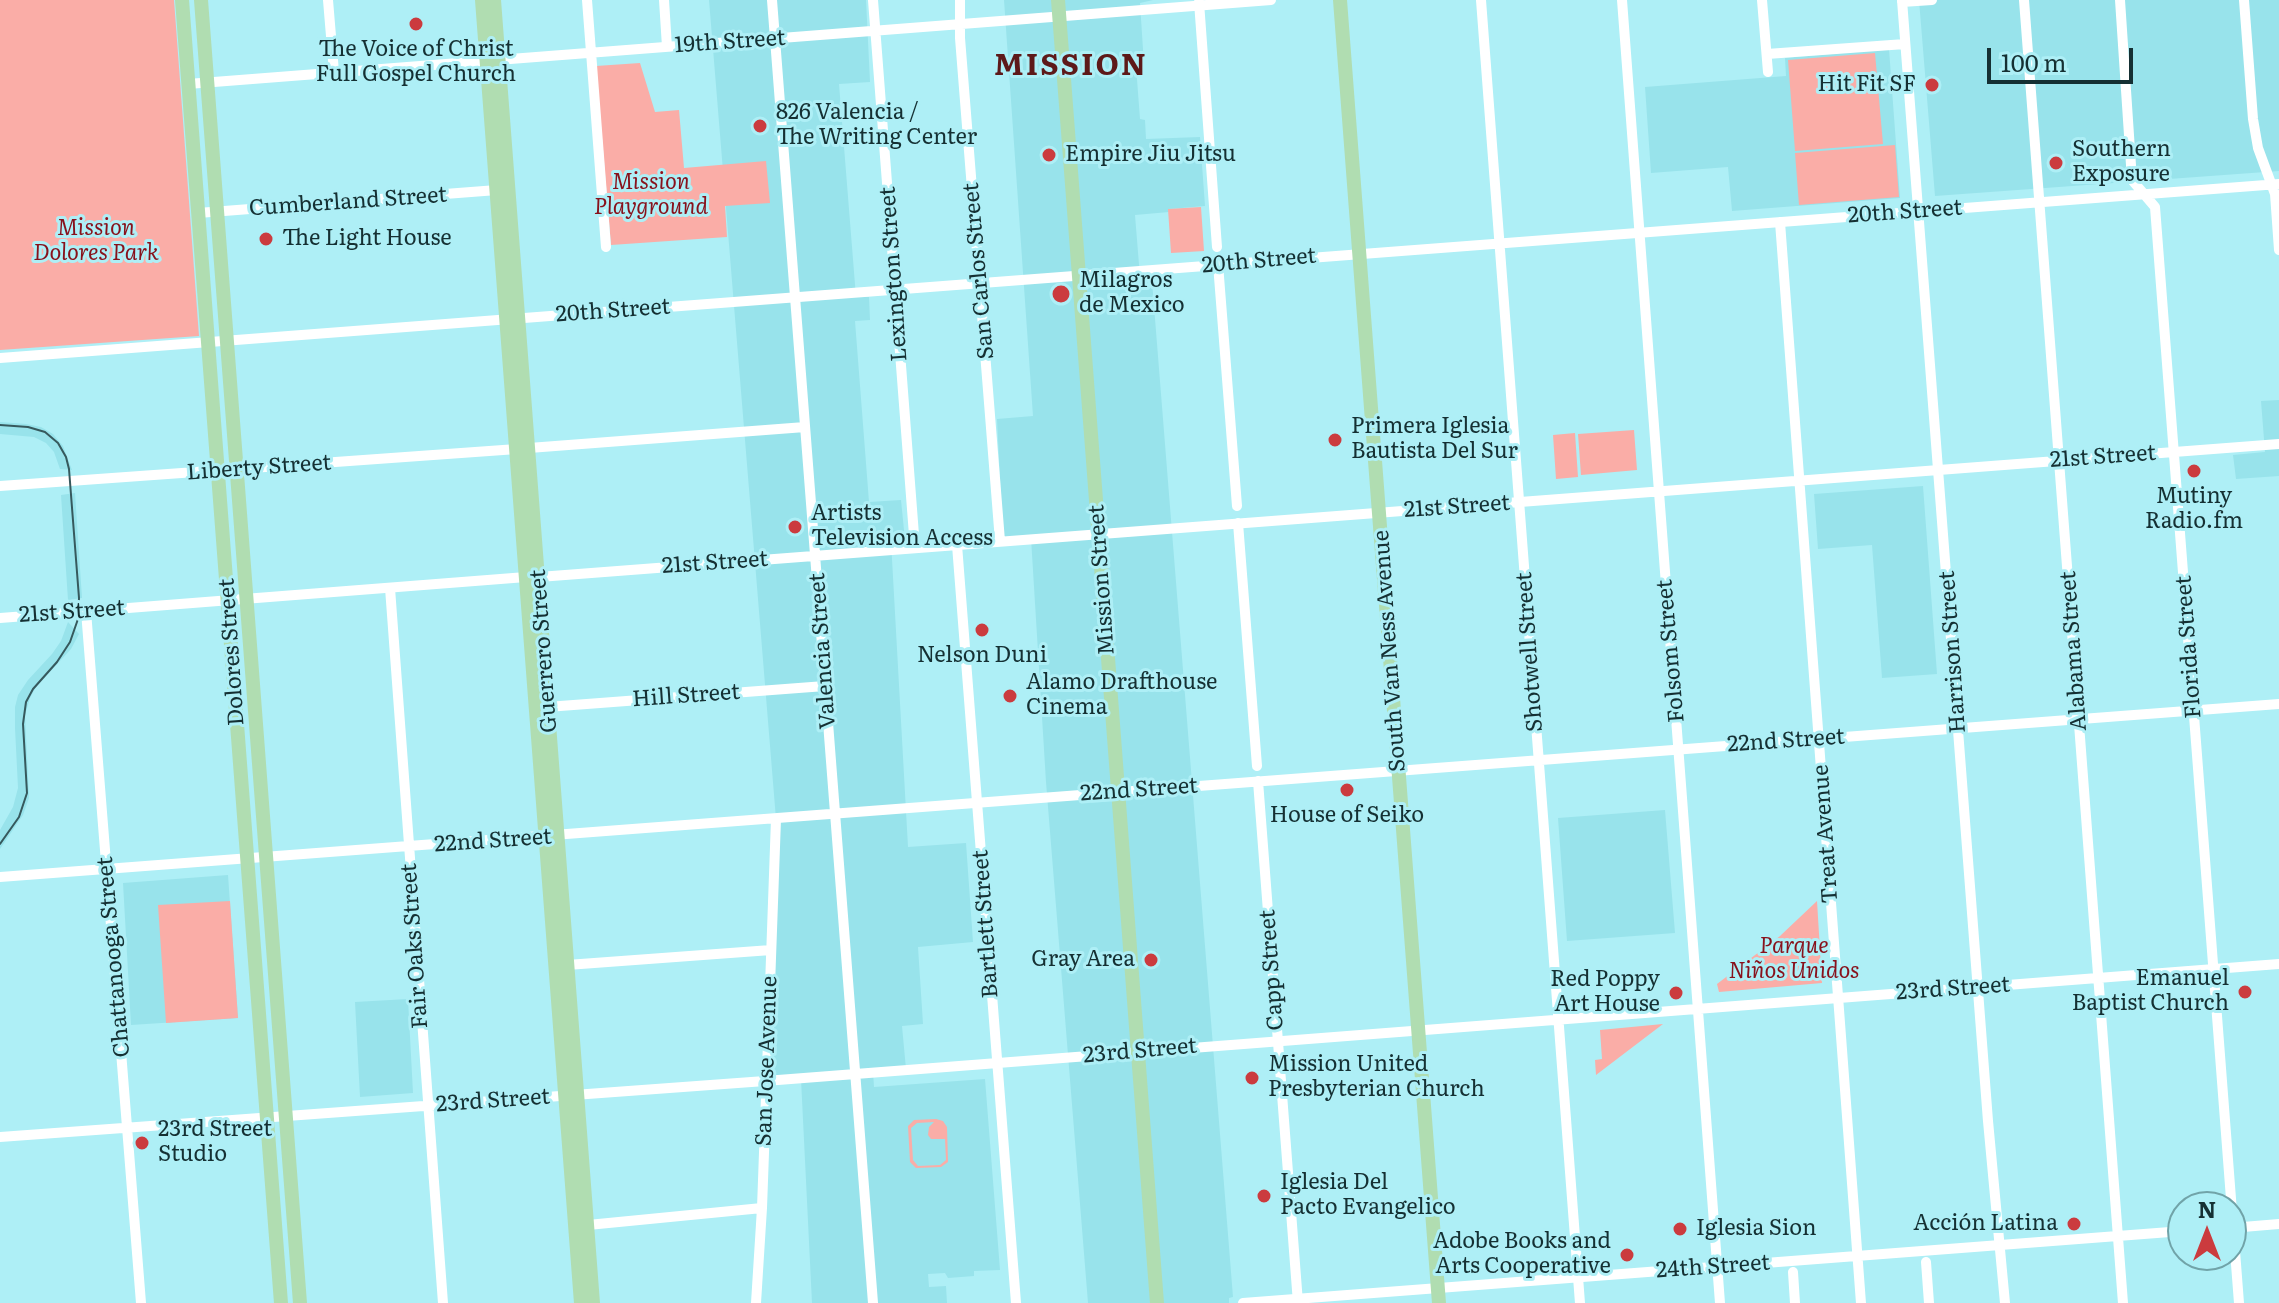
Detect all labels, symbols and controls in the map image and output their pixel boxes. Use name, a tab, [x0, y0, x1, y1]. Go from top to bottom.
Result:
marker: The Voice of Christ Full Gospel Church	[407, 15, 425, 33]
street label: 19th Street	[674, 25, 786, 59]
scale bar	[1991, 32, 2137, 82]
place label: The Voice of Christ Full Gospel Church	[316, 37, 516, 88]
text: 100 m	[2001, 44, 2067, 79]
district label: MISSION	[994, 48, 1148, 84]
place label: Hit Fit SF	[1817, 72, 1916, 98]
marker: Hit Fit SF	[1923, 76, 1941, 94]
place label: 826 Valencia / The Writing Center	[776, 100, 977, 152]
marker: 826 Valencia / The Writing Center	[751, 117, 769, 135]
place label: Southern Exposure	[2072, 137, 2171, 188]
place label: Empire Jiu Jitsu	[1065, 142, 1236, 168]
marker: Empire Jiu Jitsu	[1040, 146, 1058, 164]
marker: Southern Exposure	[2047, 154, 2065, 172]
park label: Mission Playground	[594, 170, 708, 222]
street label: Cumberland Street	[248, 182, 448, 222]
street label: San Carlos Street	[958, 182, 1000, 360]
street label: Lexington Street	[875, 186, 913, 362]
street label: 20th Street	[1847, 195, 1963, 229]
park label: Mission Dolores Park	[33, 216, 159, 268]
place label: The Light House	[282, 226, 452, 252]
marker: The Light House	[257, 230, 275, 248]
street label: 20th Street	[1201, 243, 1317, 279]
place label: Milagros de Mexico	[1079, 268, 1185, 320]
marker: Milagros de Mexico	[1050, 283, 1072, 305]
street label: 20th Street	[555, 294, 671, 328]
place label: Primera Iglesia Bautista Del Sur	[1351, 414, 1518, 466]
marker: Primera Iglesia Bautista Del Sur	[1326, 431, 1344, 449]
street label: 21st Street	[2049, 440, 2157, 474]
street label: Liberty Street	[186, 450, 332, 486]
marker: Mutiny Radio.fm	[2185, 462, 2203, 480]
place label: Mutiny Radio.fm	[2145, 484, 2243, 536]
street label: 21st Street	[1403, 490, 1511, 524]
place label: Artists Television Access	[811, 501, 993, 552]
street label: Mission Street	[1084, 504, 1120, 656]
marker: Artists Television Access	[786, 518, 804, 536]
street label: South Van Ness Avenue	[1368, 529, 1412, 773]
street label: 21st Street	[661, 546, 769, 580]
street label: Guerrero Street	[525, 568, 563, 734]
street label: Harrison Street	[1934, 570, 1972, 734]
street label: Alabama Street	[2055, 570, 2093, 732]
street label: Shotwell Street	[1511, 571, 1549, 733]
street label: Valencia Street	[804, 572, 842, 730]
street label: Florida Street	[2171, 575, 2207, 719]
street label: Dolores Street	[214, 577, 250, 727]
street label: Folsom Street	[1652, 578, 1690, 724]
street label: 21st Street	[18, 595, 126, 629]
marker: Nelson Duni	[973, 621, 991, 639]
place label: Nelson Duni	[917, 643, 1047, 669]
place label: Alamo Drafthouse Cinema	[1026, 670, 1218, 722]
street label: Hill Street	[631, 679, 741, 713]
marker: Alamo Drafthouse Cinema	[1001, 687, 1019, 705]
street label: 22nd Street	[1726, 724, 1846, 758]
street label: Treat Avenue	[1808, 764, 1844, 904]
street label: 22nd Street	[1079, 773, 1199, 807]
marker: House of Seiko	[1338, 781, 1356, 799]
place label: House of Seiko	[1270, 803, 1424, 829]
street label: 22nd Street	[433, 824, 553, 858]
street label: Bartlett Street	[968, 849, 1004, 999]
street label: Chattanooga Street	[92, 855, 136, 1059]
street label: Fair Oaks Street	[396, 862, 434, 1030]
street label: Capp Street	[1255, 909, 1289, 1031]
park label: Parque Niños Unidos	[1728, 934, 1860, 986]
place label: Gray Area	[1031, 947, 1135, 973]
marker: Gray Area	[1142, 951, 1160, 969]
place label: Emanuel Baptist Church	[2072, 966, 2229, 1018]
place label: Red Poppy Art House	[1550, 967, 1660, 1018]
street label: 23rd Street	[1895, 972, 2011, 1006]
street label: San Jose Avenue	[751, 975, 783, 1147]
marker: Emanuel Baptist Church	[2236, 983, 2254, 1001]
marker: Red Poppy Art House	[1667, 984, 1685, 1002]
street label: 23rd Street	[1082, 1033, 1198, 1069]
place label: Mission United Presbyterian Church	[1268, 1052, 1485, 1104]
marker: Mission United Presbyterian Church	[1243, 1069, 1261, 1087]
street label: 23rd Street	[435, 1084, 551, 1118]
place label: 23rd Street Studio	[158, 1117, 272, 1168]
marker: 23rd Street Studio	[133, 1134, 151, 1152]
place label: Iglesia Del Pacto Evangelico	[1280, 1170, 1456, 1222]
marker: Iglesia Del Pacto Evangelico	[1255, 1187, 1273, 1205]
north arrow	[2167, 1191, 2247, 1271]
text: N	[2198, 1192, 2216, 1225]
place label: Acción Latina	[1913, 1211, 2058, 1237]
marker: Acción Latina	[2065, 1215, 2083, 1233]
place label: Iglesia Sion	[1696, 1216, 1817, 1242]
marker: Iglesia Sion	[1671, 1220, 1689, 1238]
place label: Adobe Books and Arts Cooperative	[1433, 1229, 1611, 1280]
marker: Adobe Books and Arts Cooperative	[1618, 1246, 1636, 1264]
street label: 24th Street	[1655, 1250, 1771, 1284]

